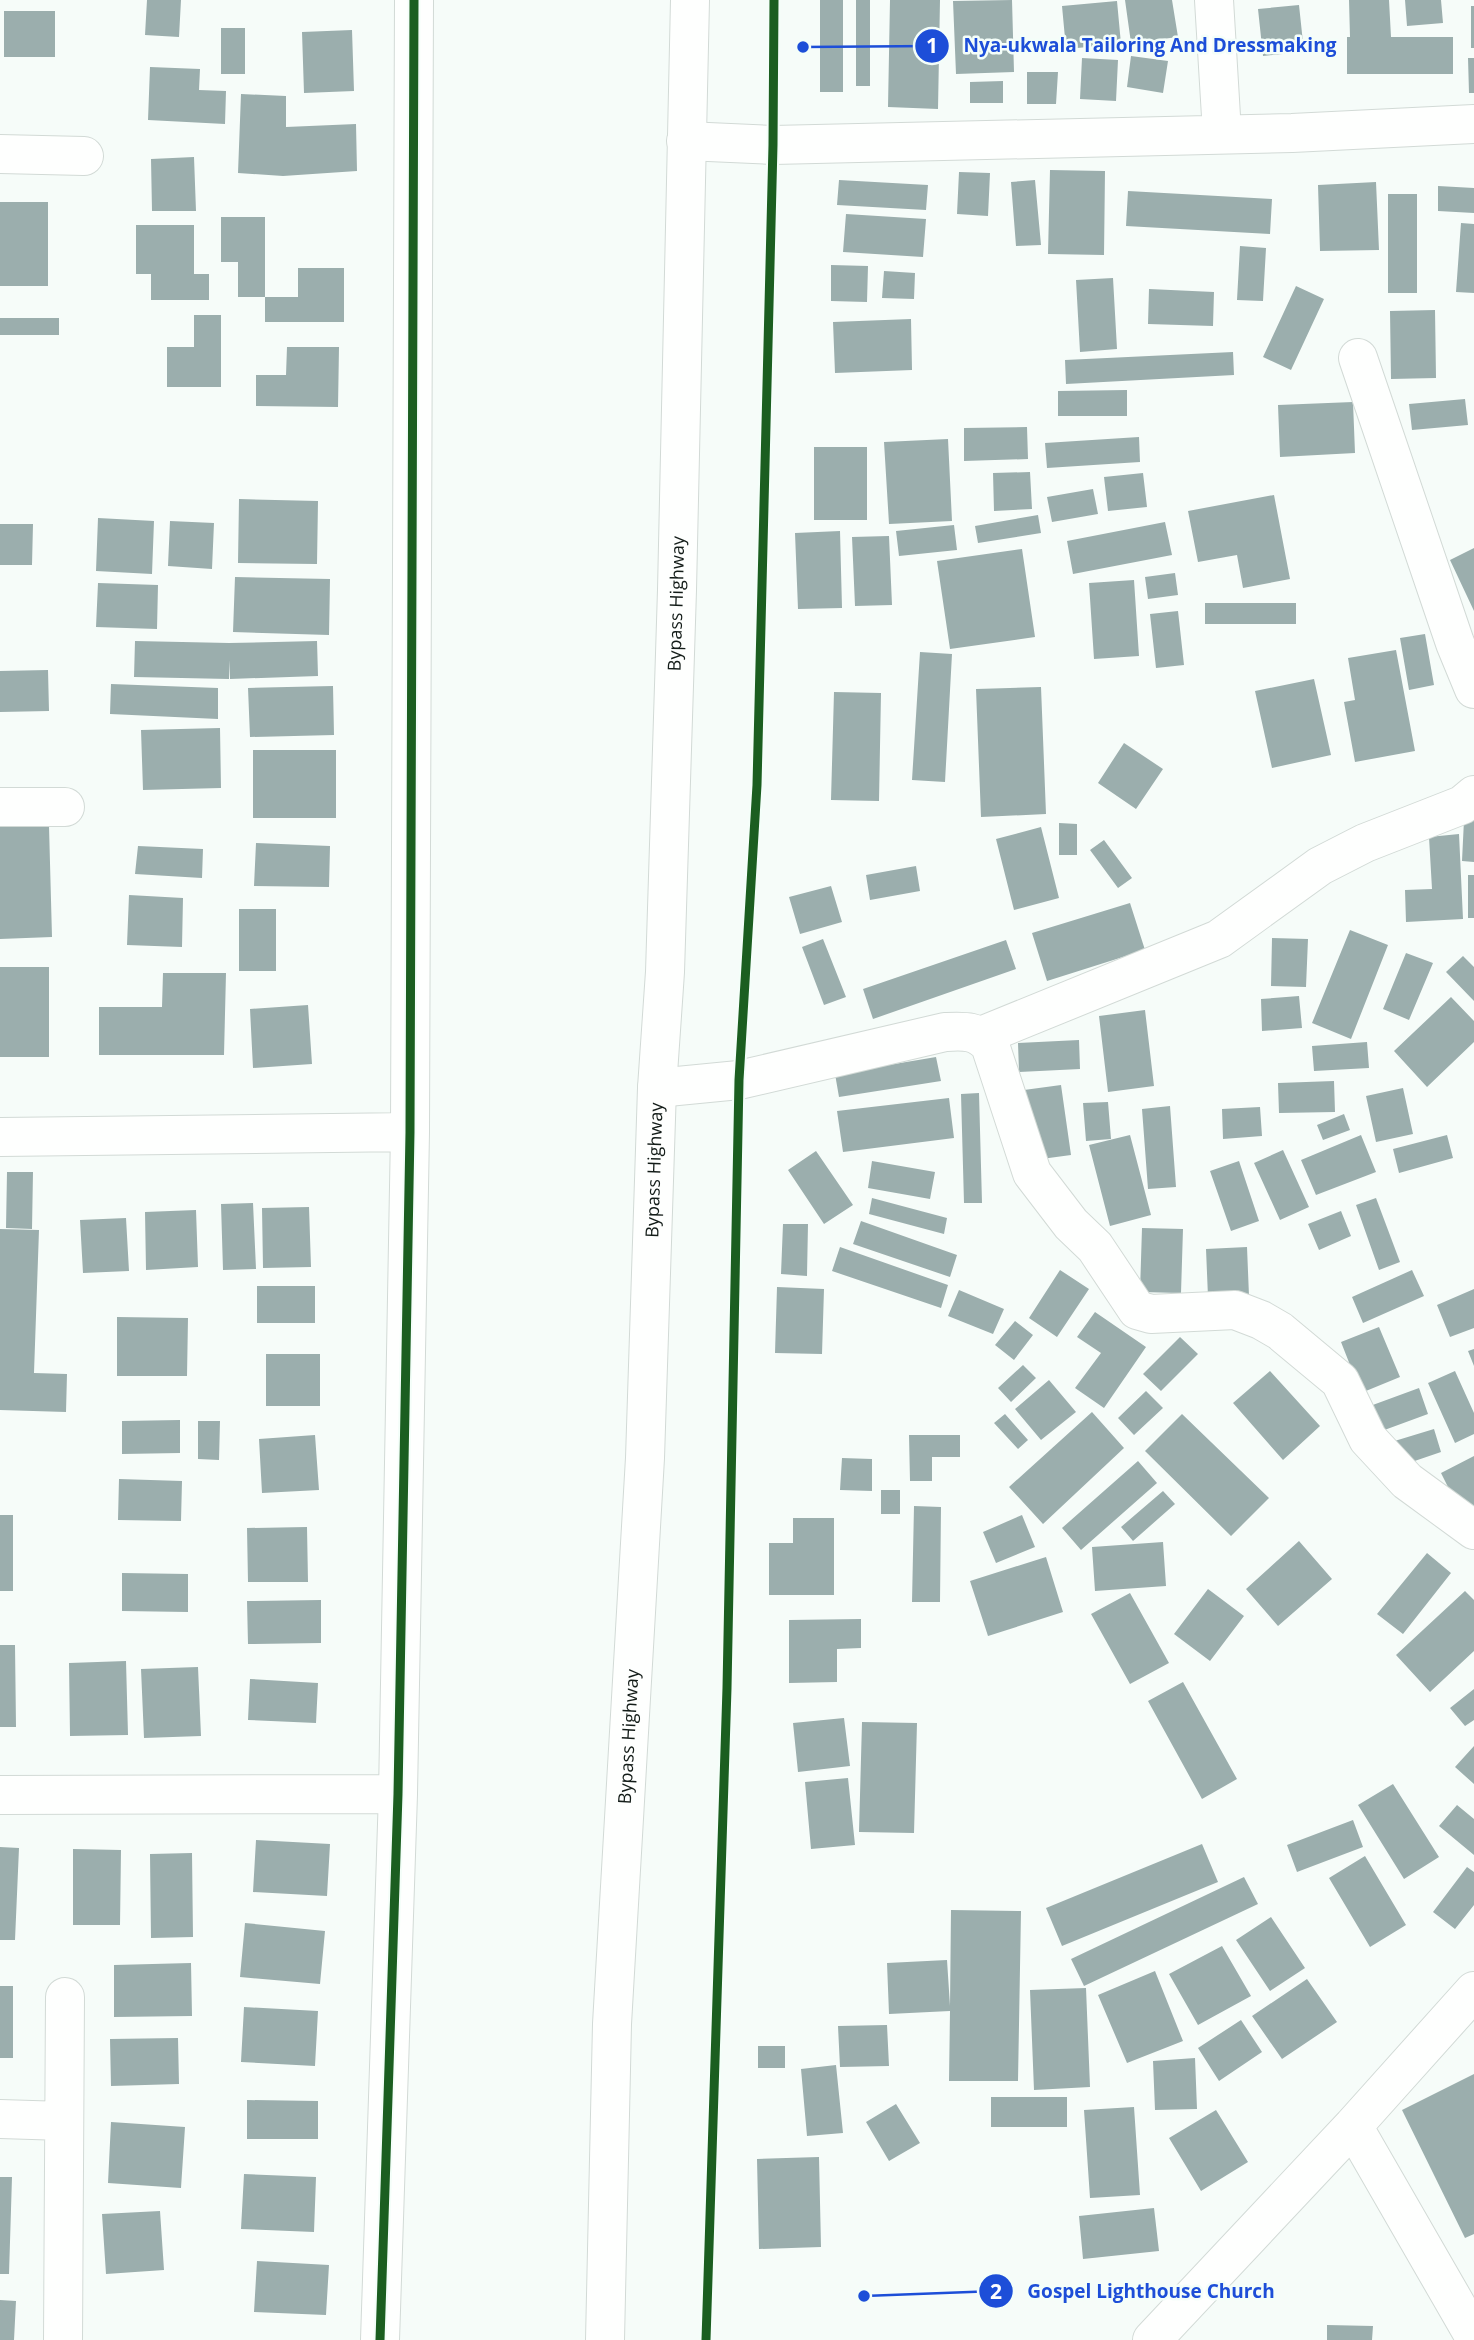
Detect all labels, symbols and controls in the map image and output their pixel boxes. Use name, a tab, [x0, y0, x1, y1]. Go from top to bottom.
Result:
callout: Nya-ukwala Tailoring And Dressmaking	[915, 26, 1351, 66]
text: 1	[926, 31, 938, 59]
text: Nya-ukwala Tailoring And Dressmaking	[964, 32, 1337, 58]
street label: Bypass Highway	[661, 535, 689, 672]
street label: Bypass Highway	[639, 1101, 668, 1238]
street label: Bypass Highway	[612, 1667, 644, 1805]
callout: Gospel Lighthouse Church	[978, 2271, 1289, 2311]
text: 2	[990, 2277, 1002, 2305]
text: Gospel Lighthouse Church	[1027, 2278, 1275, 2304]

